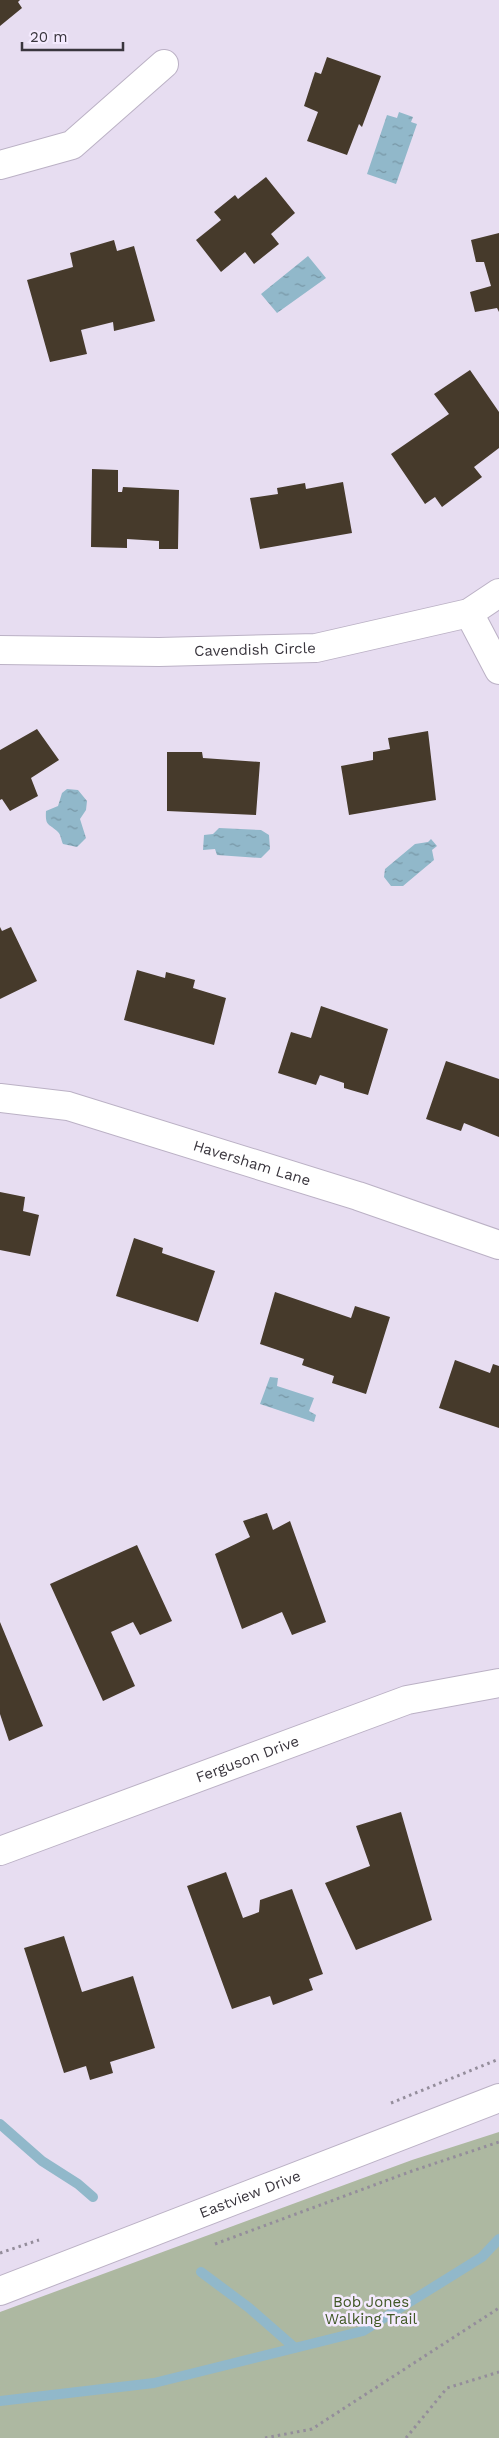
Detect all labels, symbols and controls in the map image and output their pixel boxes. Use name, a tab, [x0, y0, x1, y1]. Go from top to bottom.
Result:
scale bar	[22, 20, 124, 52]
text: 20 m	[30, 28, 68, 46]
street label: Cavendish Circle	[194, 639, 316, 660]
street label: Haversham Lane	[191, 1136, 313, 1190]
street label: Ferguson Drive	[193, 1732, 302, 1787]
street label: Eastview Drive	[197, 2167, 303, 2222]
park label: Bob Jones Walking Trail	[325, 2293, 418, 2328]

